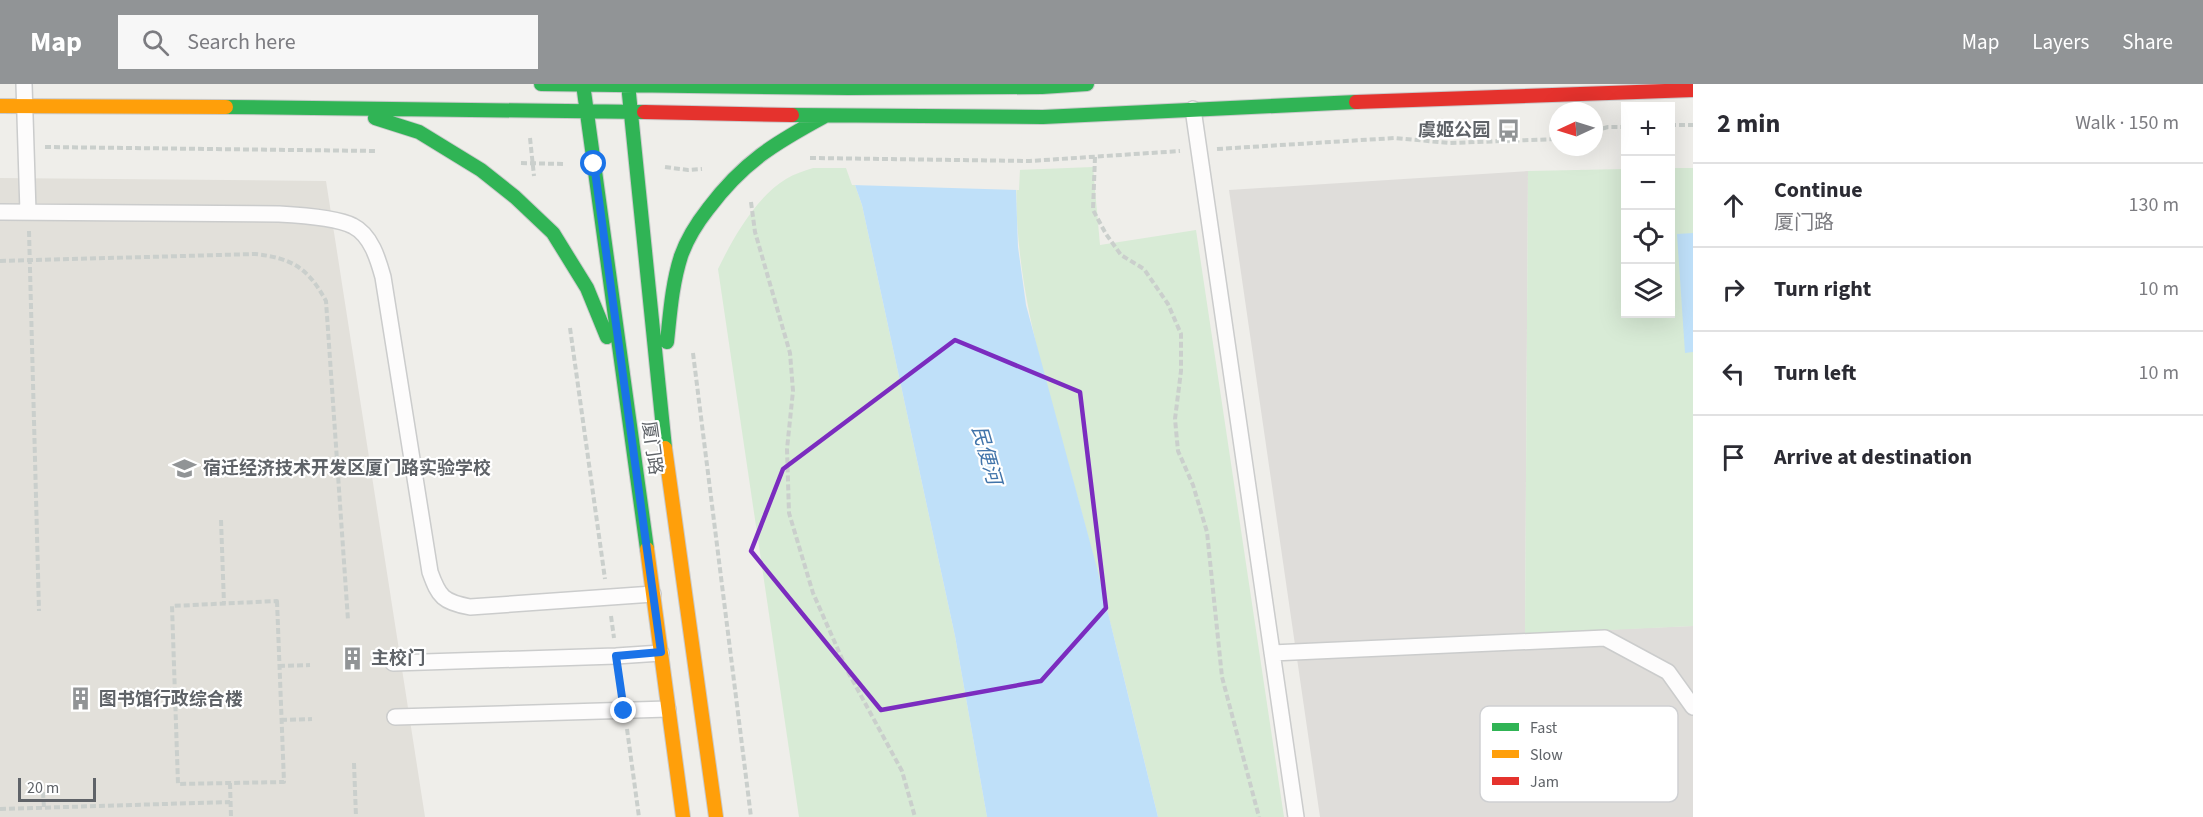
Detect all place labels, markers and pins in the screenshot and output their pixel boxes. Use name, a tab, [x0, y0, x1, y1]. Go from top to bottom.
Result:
bus stop icon: 虞姬公园	[1495, 117, 1521, 143]
place label: 虞姬公园	[1418, 118, 1490, 143]
school or university icon: 宿迁经济技术开发区厦门路实验学校	[172, 455, 198, 481]
place label: 宿迁经济技术开发区厦门路实验学校	[203, 456, 491, 481]
building icon: 主校门	[340, 645, 366, 671]
place label: 主校门	[371, 646, 425, 671]
building icon: 图书馆行政综合楼	[68, 686, 94, 712]
place label: 图书馆行政综合楼	[99, 687, 243, 712]

